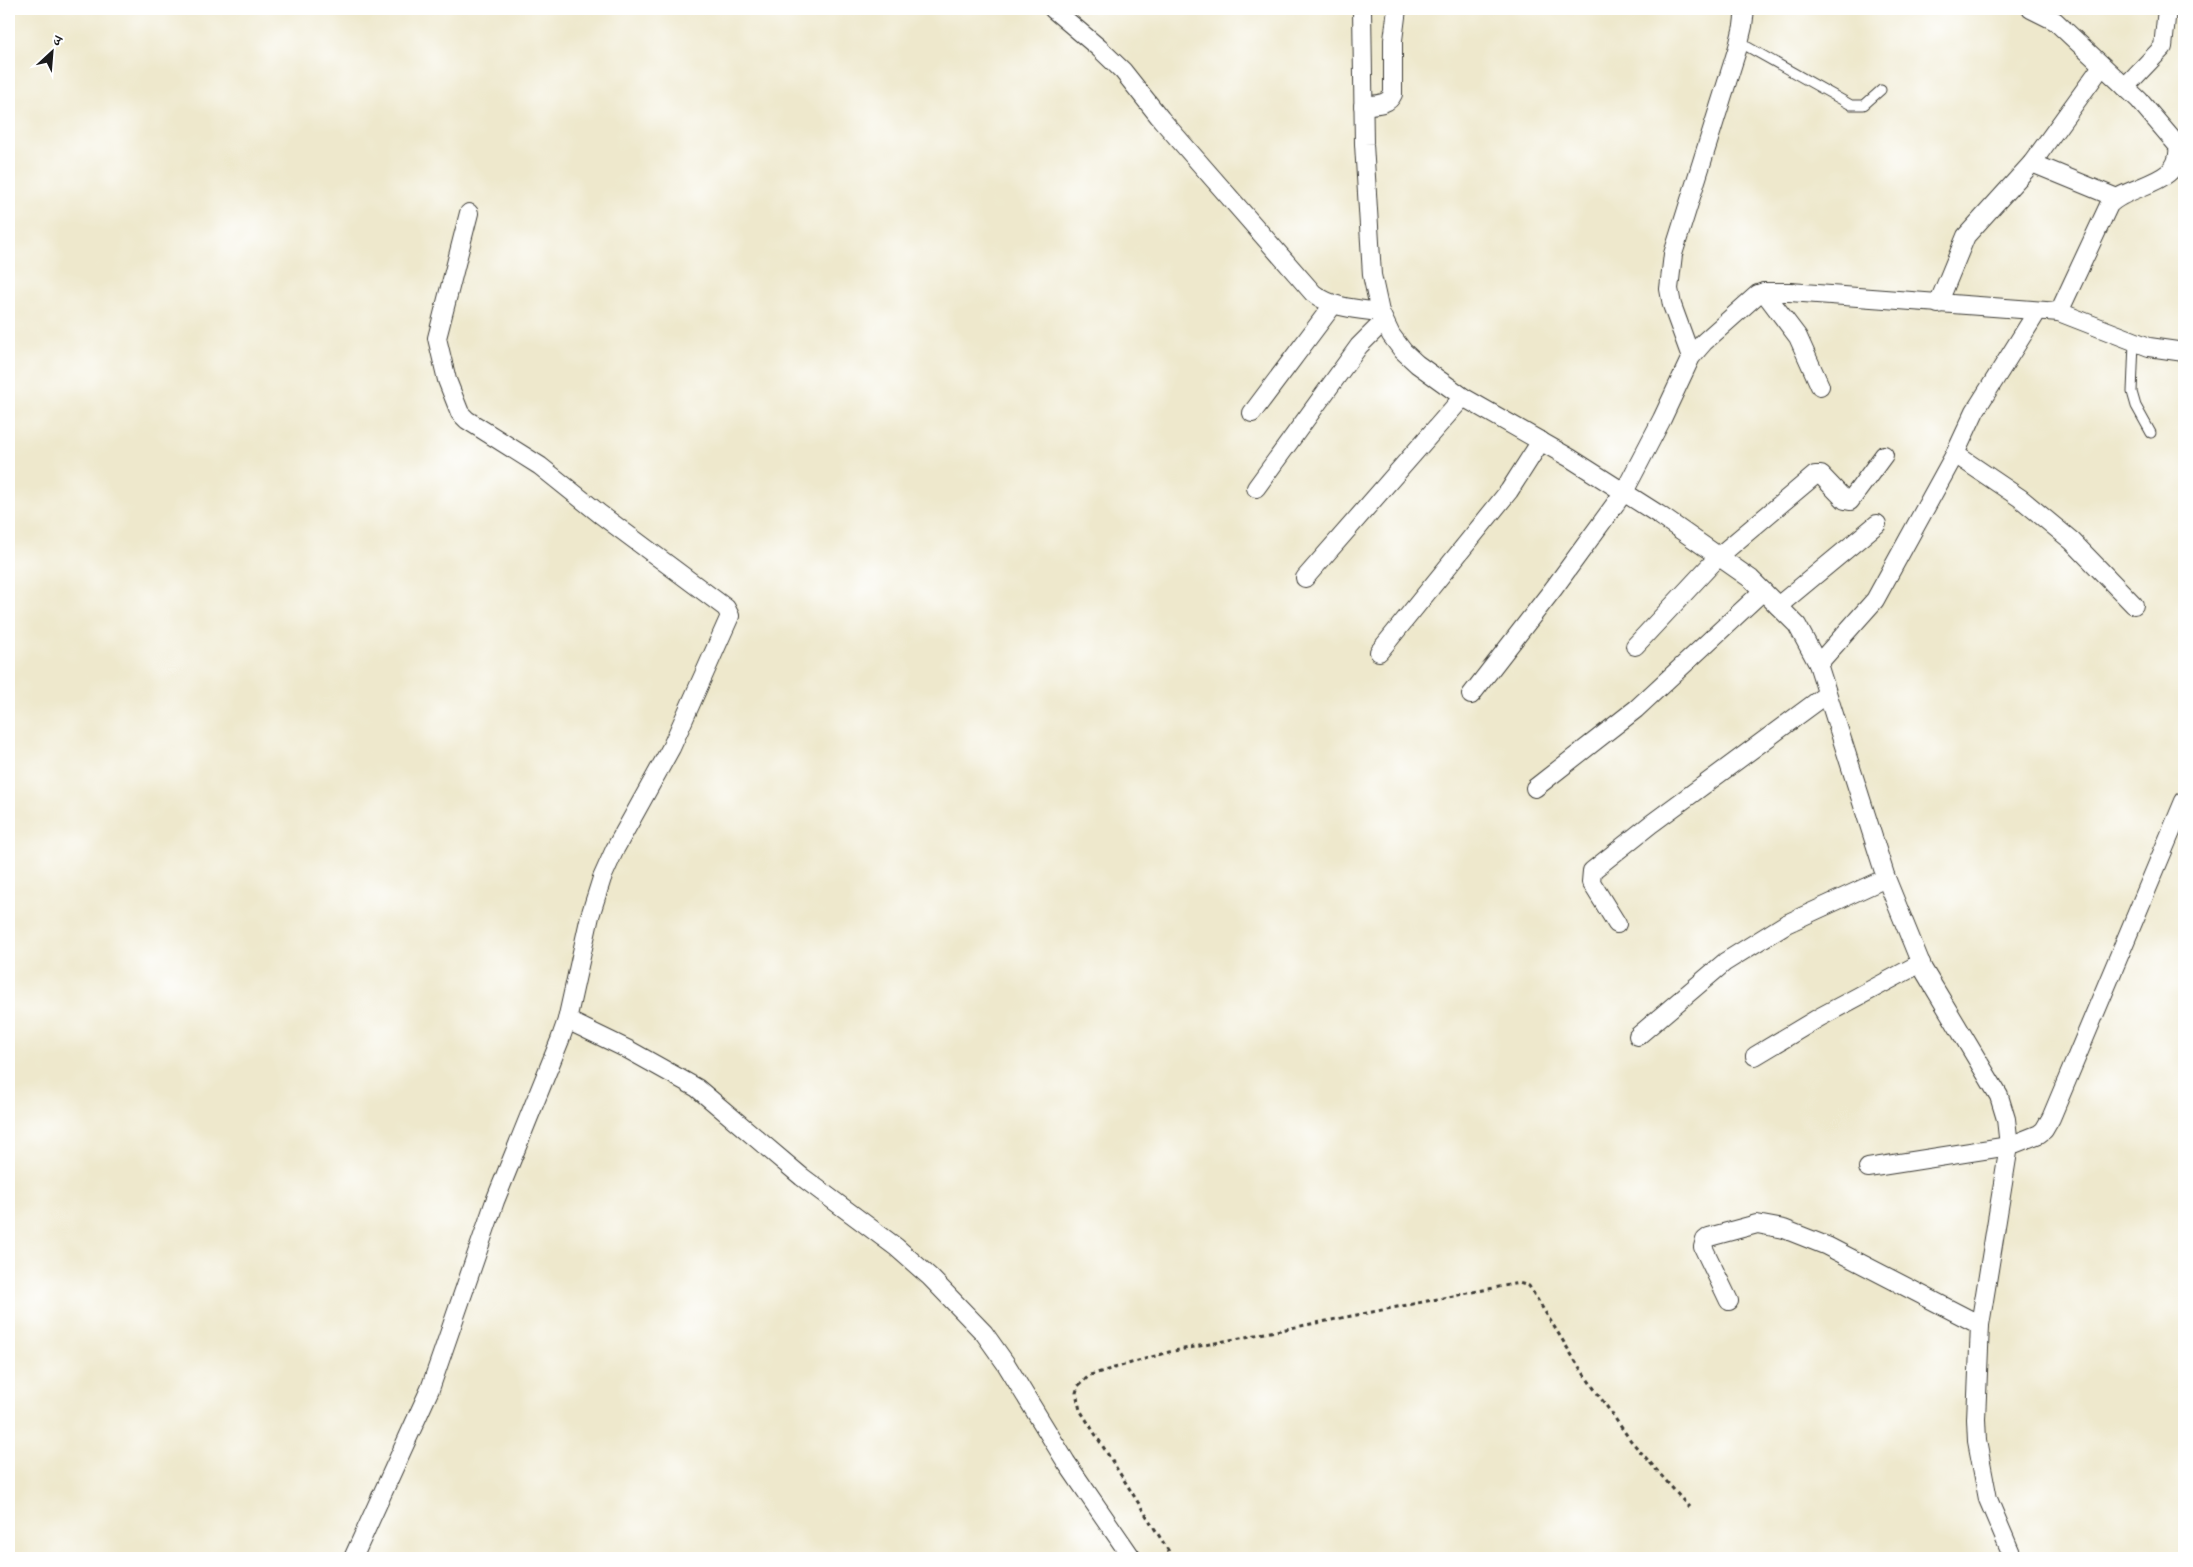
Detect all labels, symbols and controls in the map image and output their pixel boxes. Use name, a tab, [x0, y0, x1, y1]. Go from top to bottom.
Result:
north arrow	[28, 28, 78, 78]
text: उ	[48, 31, 65, 53]

